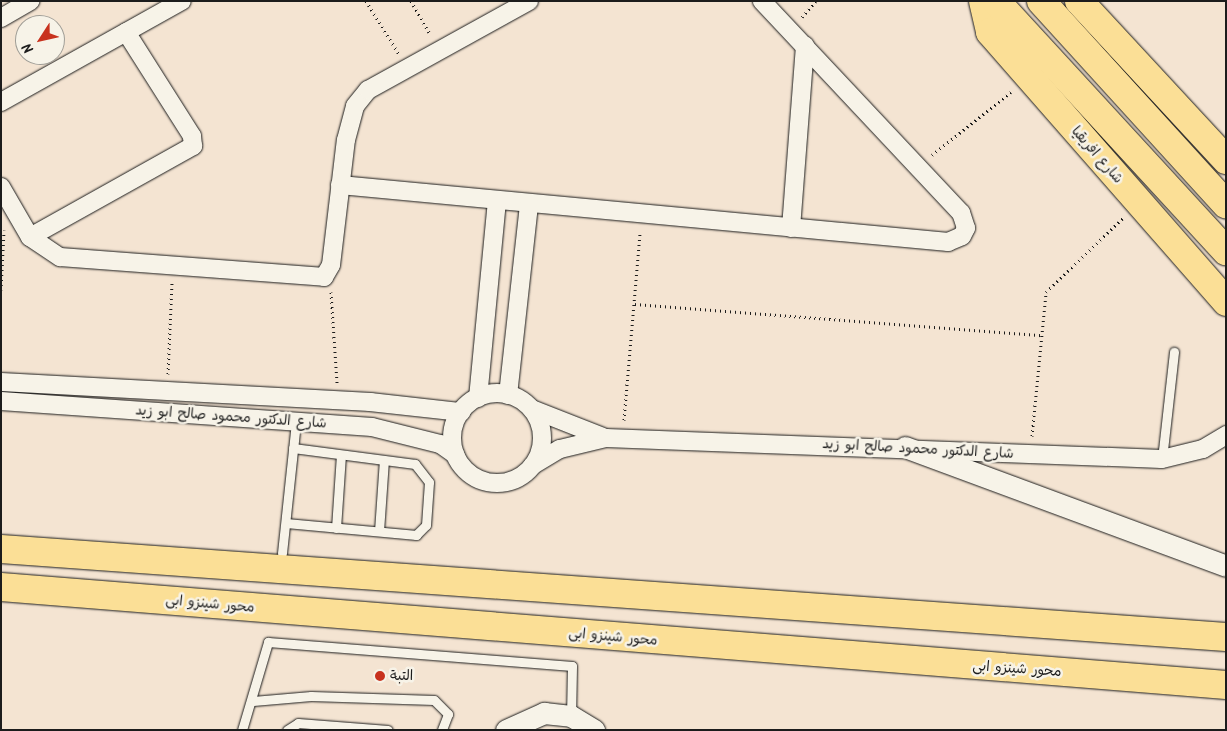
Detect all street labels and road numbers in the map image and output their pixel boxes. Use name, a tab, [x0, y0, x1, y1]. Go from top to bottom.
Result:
street label: شارع افريقيا	[1068, 123, 1126, 187]
street label: شارع الدكتور محمود صالح ابو زيد	[135, 402, 327, 432]
street label: شارع الدكتور محمود صالح ابو زيد	[822, 436, 1014, 462]
street label: محور شينزو ابى	[165, 592, 255, 616]
street label: محور شينزو ابى	[568, 625, 658, 649]
street label: محور شينزو ابى	[972, 658, 1062, 680]

